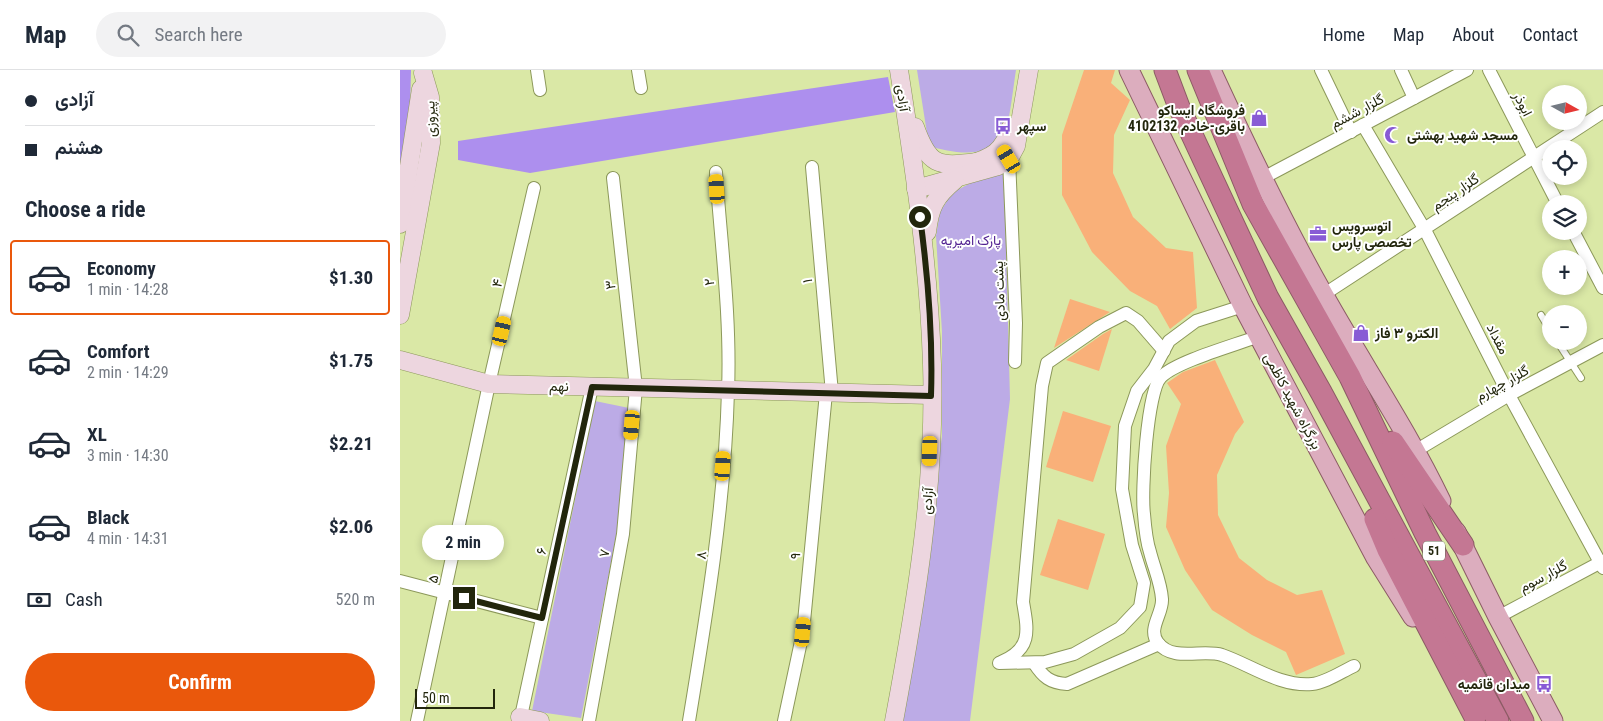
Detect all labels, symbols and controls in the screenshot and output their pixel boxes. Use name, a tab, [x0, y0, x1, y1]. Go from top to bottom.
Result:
search box	[96, 12, 446, 57]
text: Map	[25, 21, 66, 49]
icon: search	[114, 21, 142, 49]
text: Search here	[154, 23, 243, 46]
text: Home	[1323, 24, 1365, 45]
text: Map	[1393, 24, 1424, 45]
text: About	[1452, 24, 1494, 45]
text: Contact	[1522, 24, 1578, 45]
street label: آزادی	[892, 84, 913, 114]
north arrow	[1542, 85, 1588, 130]
map controls	[1542, 85, 1587, 350]
text: آزادی	[55, 88, 94, 111]
street label: ابوذر	[1509, 88, 1536, 119]
street label: گلزار ششم	[1328, 90, 1387, 133]
street label: پیروزی	[421, 100, 441, 138]
place label: فروشگاه ایساکو باقری-خادم 4102132	[1128, 102, 1245, 135]
shop icon: فروشگاه ایساکو باقری-خادم 4102132	[1249, 108, 1269, 128]
bus stop icon: سپهر	[993, 116, 1013, 136]
place label: سپهر	[1016, 118, 1047, 136]
mosque icon: مسجد شهید بهشتی	[1383, 125, 1403, 145]
place label: مسجد شهید بهشتی	[1407, 127, 1519, 144]
text: هشنم	[55, 136, 103, 159]
button: locate	[1542, 140, 1587, 185]
car	[994, 142, 1023, 176]
street label: گلزار پنجم	[1428, 170, 1483, 215]
car	[708, 174, 725, 204]
button: layers	[1542, 195, 1587, 240]
text: Choose a ride	[25, 197, 146, 222]
route start	[909, 206, 931, 228]
place label: اتوسرویس تخصصی پارس	[1332, 218, 1412, 252]
office icon: اتوسرویس تخصصی پارس	[1308, 224, 1328, 244]
park label: پارک امیریه	[941, 232, 1001, 250]
button: +	[1542, 250, 1587, 295]
icon: car	[27, 255, 72, 300]
text: Economy	[87, 257, 156, 280]
street label: پشت مادی	[990, 261, 1010, 321]
text: $1.30	[329, 266, 373, 289]
street label: ۴	[488, 277, 506, 289]
street label: ۲	[701, 278, 717, 286]
street label: ۱	[799, 278, 815, 284]
text: 1 min · 14:28	[87, 280, 169, 299]
street label: ۳	[602, 280, 618, 290]
button: −	[1542, 305, 1587, 350]
car	[491, 315, 512, 347]
street label: مقداد	[1484, 321, 1512, 357]
shop icon: الکترو ۳ فاز	[1351, 323, 1371, 343]
place label: الکترو ۳ فاز	[1374, 325, 1438, 342]
icon: car	[27, 338, 72, 383]
text: Comfort	[87, 340, 150, 363]
text: $1.75	[329, 349, 373, 372]
street label: بزرگراه شهید کاظمی	[1260, 350, 1325, 452]
street label: گلزار چهارم	[1473, 362, 1532, 406]
text: 2 min · 14:29	[87, 363, 169, 382]
street label: نهم	[549, 378, 569, 395]
car	[623, 409, 640, 441]
icon: car	[27, 421, 72, 466]
text: XL	[87, 423, 107, 446]
text: $2.21	[329, 432, 373, 455]
car	[921, 436, 938, 466]
text: 3 min · 14:30	[87, 446, 169, 465]
car	[714, 451, 731, 481]
street label: آزادی	[918, 485, 937, 515]
icon: car	[27, 504, 72, 549]
text: Black	[87, 506, 129, 529]
text: $2.06	[329, 515, 373, 538]
callout: 2 min	[423, 526, 505, 560]
text: 4 min · 14:31	[87, 529, 169, 548]
text: 2 min	[445, 533, 481, 552]
road number: 51	[1423, 542, 1445, 561]
street label: ۶	[532, 546, 550, 556]
street label: ۷	[595, 548, 613, 558]
street label: ۸	[693, 550, 709, 560]
street label: ۹	[787, 552, 803, 560]
street label: گلزار سوم	[1516, 557, 1570, 596]
street label: ۵	[424, 573, 442, 585]
icon: cash	[25, 586, 53, 614]
route end	[453, 587, 475, 609]
text: Cash	[65, 588, 103, 611]
text: 520 m	[336, 590, 375, 609]
car	[794, 616, 811, 648]
button: Confirm	[25, 653, 375, 711]
bus stop icon: میدان قائمیه	[1534, 674, 1554, 694]
place label: میدان قائمیه	[1458, 676, 1530, 693]
scale bar	[415, 686, 495, 709]
text: 50 m	[422, 690, 450, 706]

